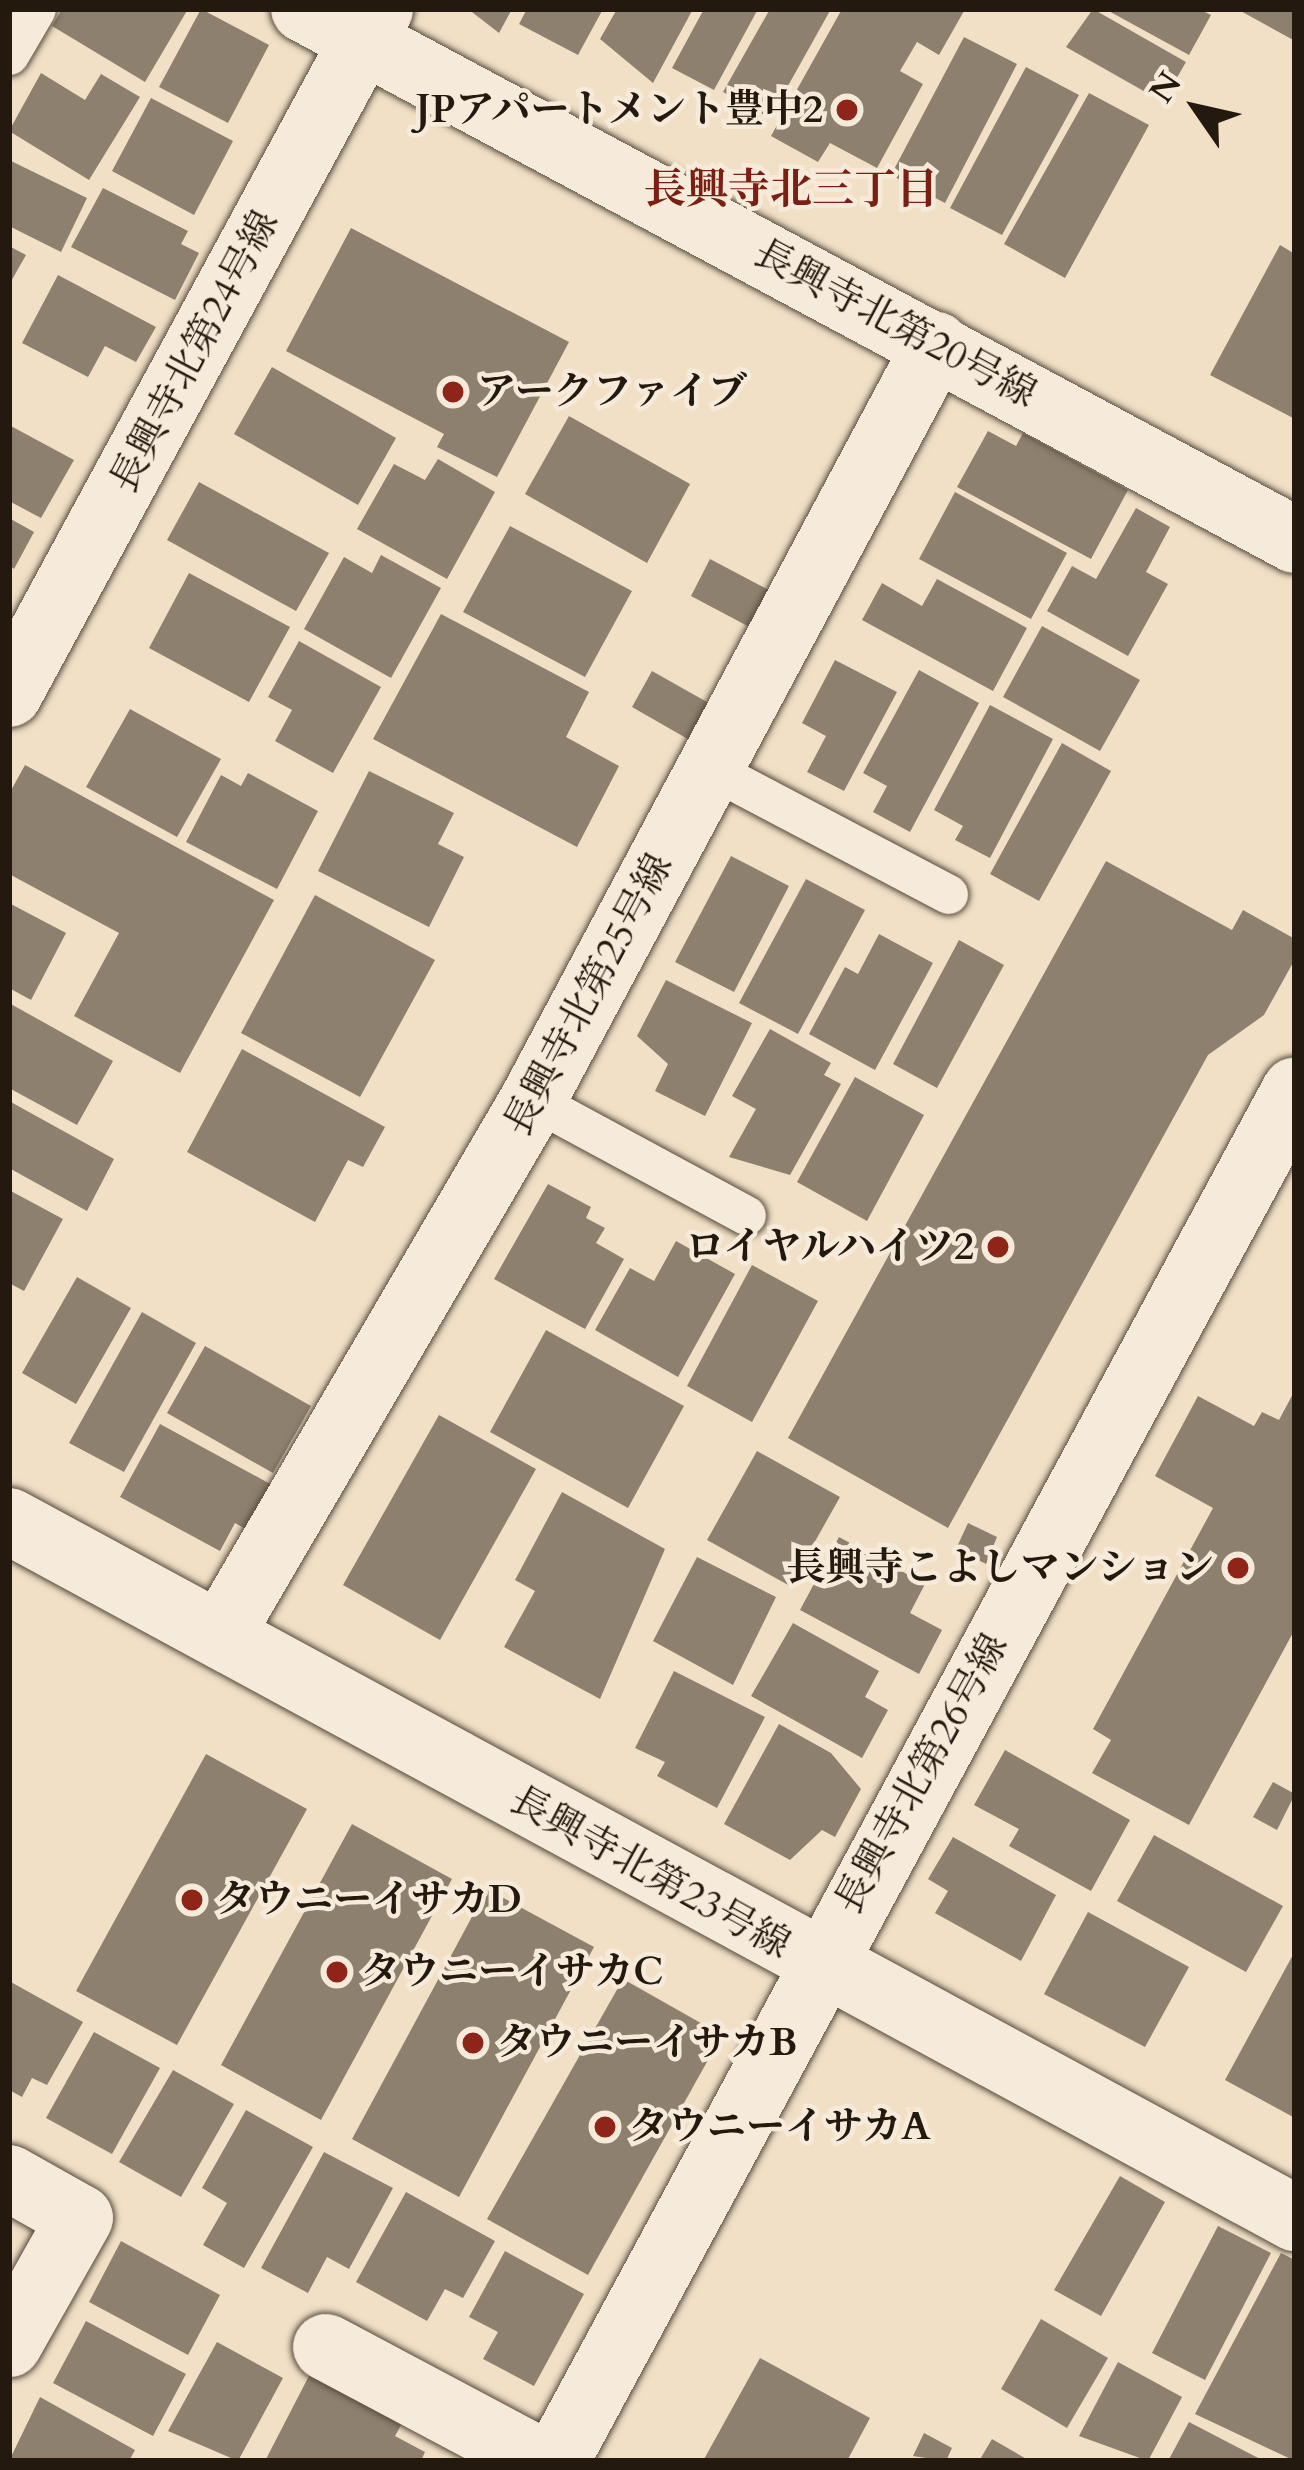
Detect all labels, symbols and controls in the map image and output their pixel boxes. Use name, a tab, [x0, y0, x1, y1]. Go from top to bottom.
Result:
north arrow	[1136, 48, 1256, 168]
text: N	[1139, 63, 1192, 112]
place label: JPアパートメント豊中2	[412, 87, 823, 133]
marker: JPアパートメント豊中2	[834, 97, 860, 123]
district label: 長興寺北三丁目	[644, 165, 938, 215]
street label: 長興寺北第24号線	[101, 203, 289, 501]
street label: 長興寺北第20号線	[746, 230, 1044, 418]
place label: アークファイブ	[477, 369, 749, 415]
marker: アークファイブ	[440, 379, 466, 405]
street label: 長興寺北第25号線	[495, 846, 683, 1144]
place label: ロイヤルハイツ2	[681, 1224, 974, 1270]
marker: ロイヤルハイツ2	[985, 1234, 1011, 1260]
place label: 長興寺こよしマンション	[785, 1545, 1214, 1591]
marker: 長興寺こよしマンション	[1225, 1555, 1251, 1581]
street label: 長興寺北第26号線	[826, 1626, 1018, 1922]
street label: 長興寺北第23号線	[502, 1777, 798, 1969]
place label: タウニーイサカD	[216, 1877, 522, 1923]
marker: タウニーイサカD	[179, 1887, 205, 1913]
place label: タウニーイサカC	[361, 1949, 664, 1995]
marker: タウニーイサカC	[324, 1959, 350, 1985]
place label: タウニーイサカB	[497, 2020, 798, 2066]
marker: タウニーイサカB	[460, 2030, 486, 2056]
place label: タウニーイサカA	[629, 2104, 931, 2150]
marker: タウニーイサカA	[592, 2114, 618, 2140]

